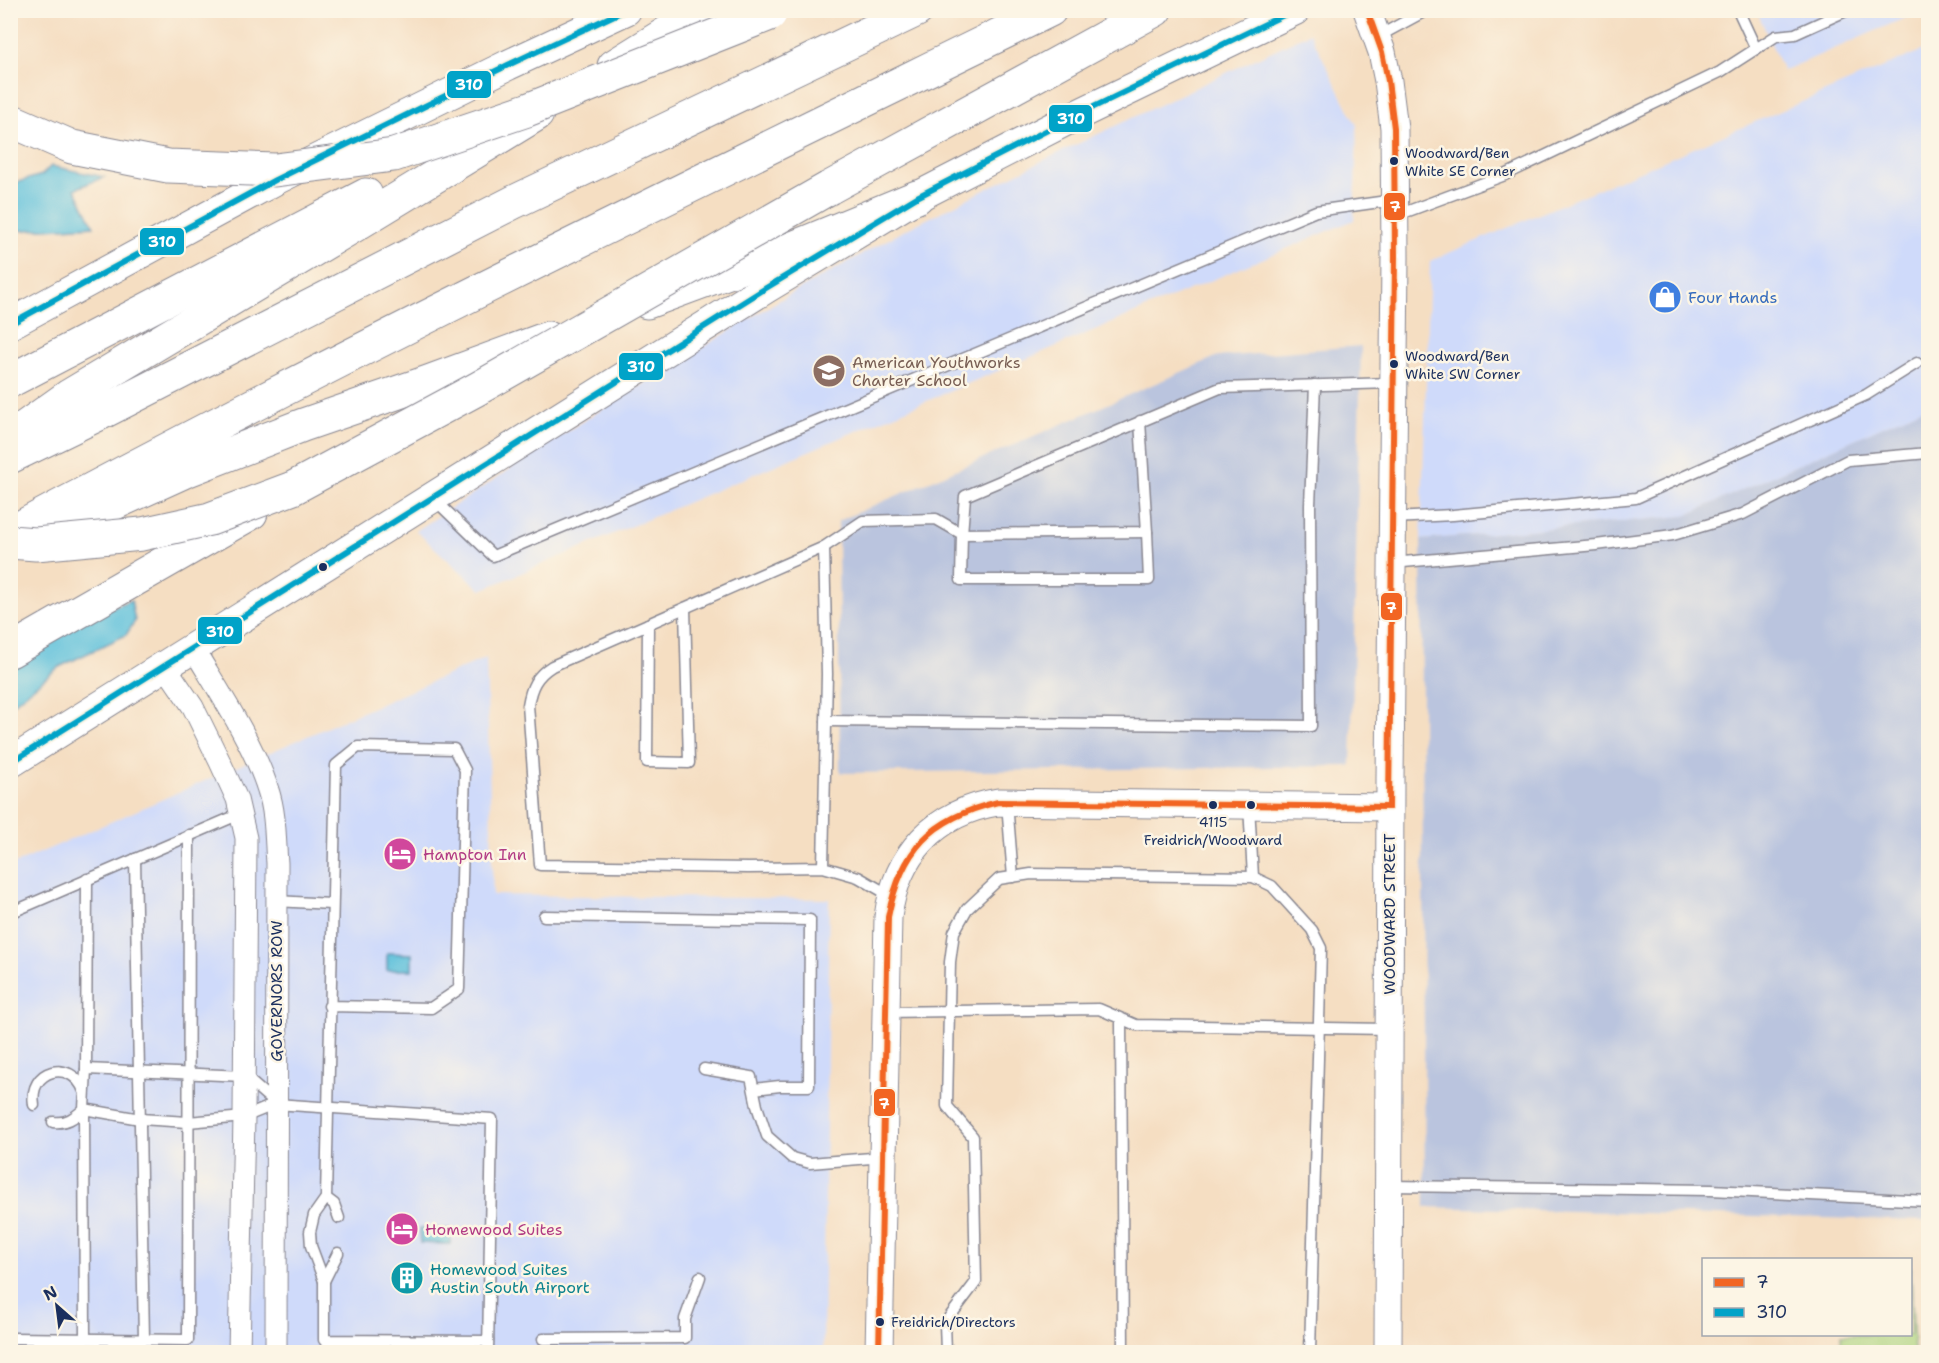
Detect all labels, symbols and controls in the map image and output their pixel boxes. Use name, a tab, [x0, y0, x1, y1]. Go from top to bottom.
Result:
line badge: 310	[446, 70, 492, 99]
text: 310	[455, 74, 483, 95]
line badge: 310	[1048, 104, 1093, 133]
text: 310	[1057, 108, 1085, 129]
place label: Woodward/Ben White SE Corner	[1405, 144, 1516, 180]
marker: Woodward/Ben White SE Corner	[1388, 155, 1400, 167]
line badge: 7	[1383, 192, 1406, 221]
text: 7	[1389, 196, 1401, 217]
line badge: 310	[139, 227, 185, 256]
text: 310	[148, 231, 176, 252]
shop icon: Four Hands	[1647, 279, 1683, 315]
place label: Four Hands	[1688, 287, 1777, 308]
place label: Woodward/Ben White SW Corner	[1405, 347, 1521, 383]
line badge: 310	[618, 352, 664, 381]
place label: American Youthworks Charter School	[852, 352, 1021, 391]
school or university icon: American Youthworks Charter School	[811, 353, 847, 389]
text: 310	[627, 356, 655, 377]
marker: Woodward/Ben White SW Corner	[1388, 358, 1400, 370]
unlabelled marker	[317, 561, 329, 573]
line badge: 7	[1380, 592, 1403, 621]
text: 7	[1385, 597, 1397, 618]
line badge: 310	[197, 616, 243, 645]
text: 310	[206, 621, 234, 642]
marker: 4115 Freidrich/Woodward	[1207, 799, 1219, 811]
unlabelled marker	[1245, 799, 1257, 811]
place label: 4115 Freidrich/Woodward	[1144, 813, 1282, 849]
street label: WOODWARD STREET	[1379, 833, 1400, 995]
hotel icon: Hampton Inn	[382, 836, 418, 872]
place label: Hampton Inn	[423, 844, 527, 865]
street label: GOVERNORS ROW	[266, 920, 287, 1062]
line badge: 7	[873, 1088, 896, 1117]
text: 7	[878, 1093, 890, 1114]
hotel icon: Homewood Suites	[384, 1211, 420, 1247]
place label: Homewood Suites	[425, 1219, 563, 1240]
legend	[1702, 1258, 1912, 1336]
place label: Homewood Suites Austin South Airport	[430, 1259, 590, 1298]
building icon: Homewood Suites Austin South Airport	[389, 1260, 425, 1296]
text: 7	[1756, 1270, 1769, 1294]
north arrow	[27, 1276, 87, 1336]
text: N	[40, 1281, 61, 1305]
text: 310	[1756, 1300, 1787, 1324]
place label: Freidrich/Directors	[891, 1313, 1016, 1331]
marker: Freidrich/Directors	[874, 1316, 886, 1328]

